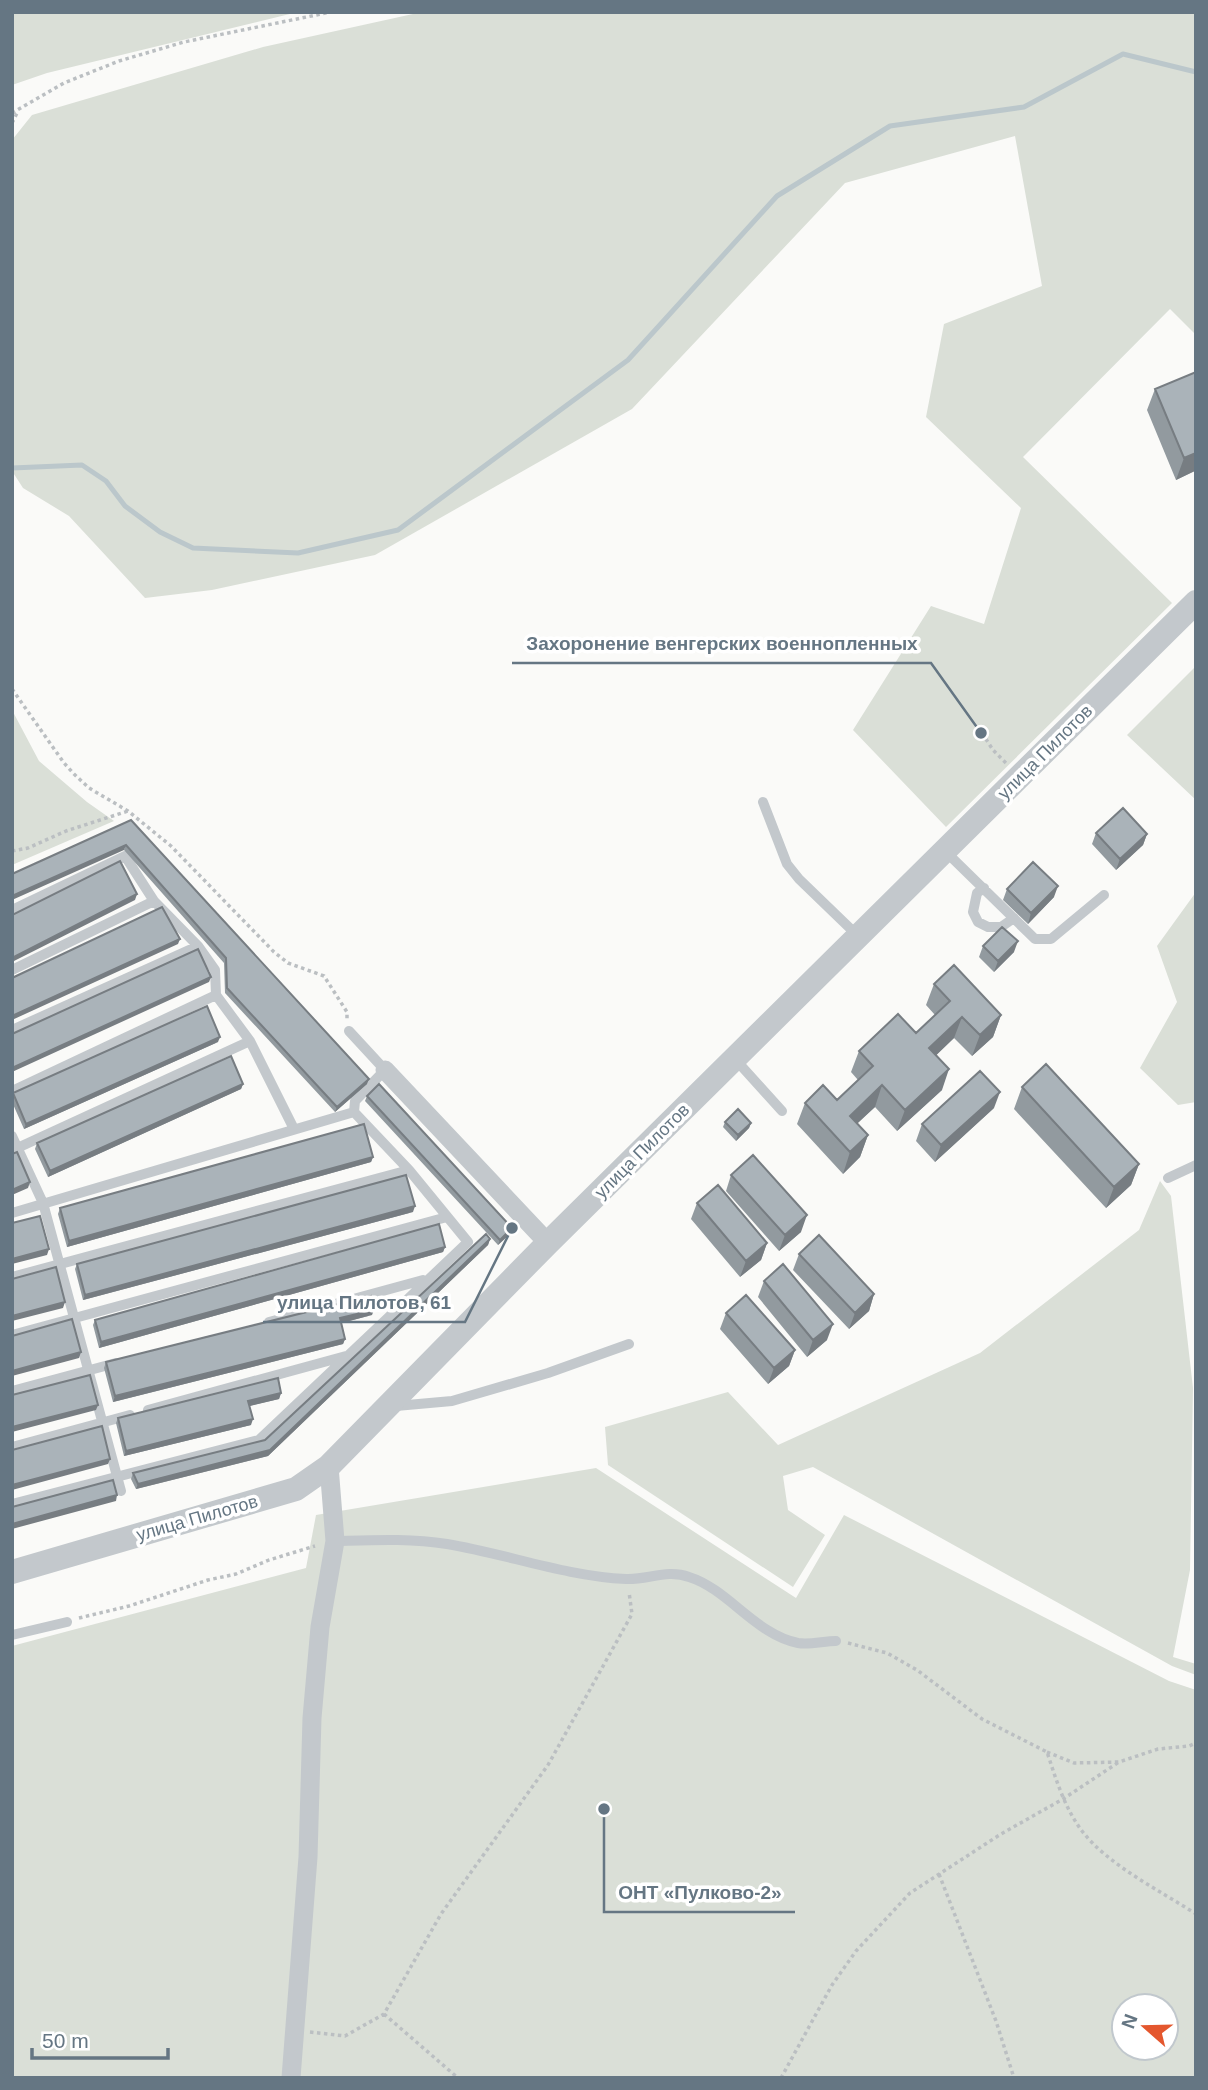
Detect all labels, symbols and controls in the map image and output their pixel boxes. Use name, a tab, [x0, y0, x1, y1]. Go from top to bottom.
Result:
callout: Захоронение венгерских военнопленных	[512, 623, 931, 663]
text: Захоронение венгерских военнопленных	[526, 633, 918, 654]
street label: улица Пилотов	[994, 701, 1096, 803]
street label: улица Пилотов	[591, 1100, 693, 1202]
callout: улица Пилотов, 61	[263, 1282, 465, 1322]
text: улица Пилотов, 61	[277, 1292, 452, 1313]
street label: улица Пилотов	[134, 1491, 260, 1545]
callout: ОНТ «Пулково-2»	[604, 1872, 795, 1912]
text: ОНТ «Пулково-2»	[618, 1882, 782, 1903]
north arrow	[1110, 1992, 1180, 2062]
text: N	[1117, 2011, 1142, 2031]
scale bar	[32, 2016, 168, 2060]
text: 50 m	[42, 2029, 89, 2052]

